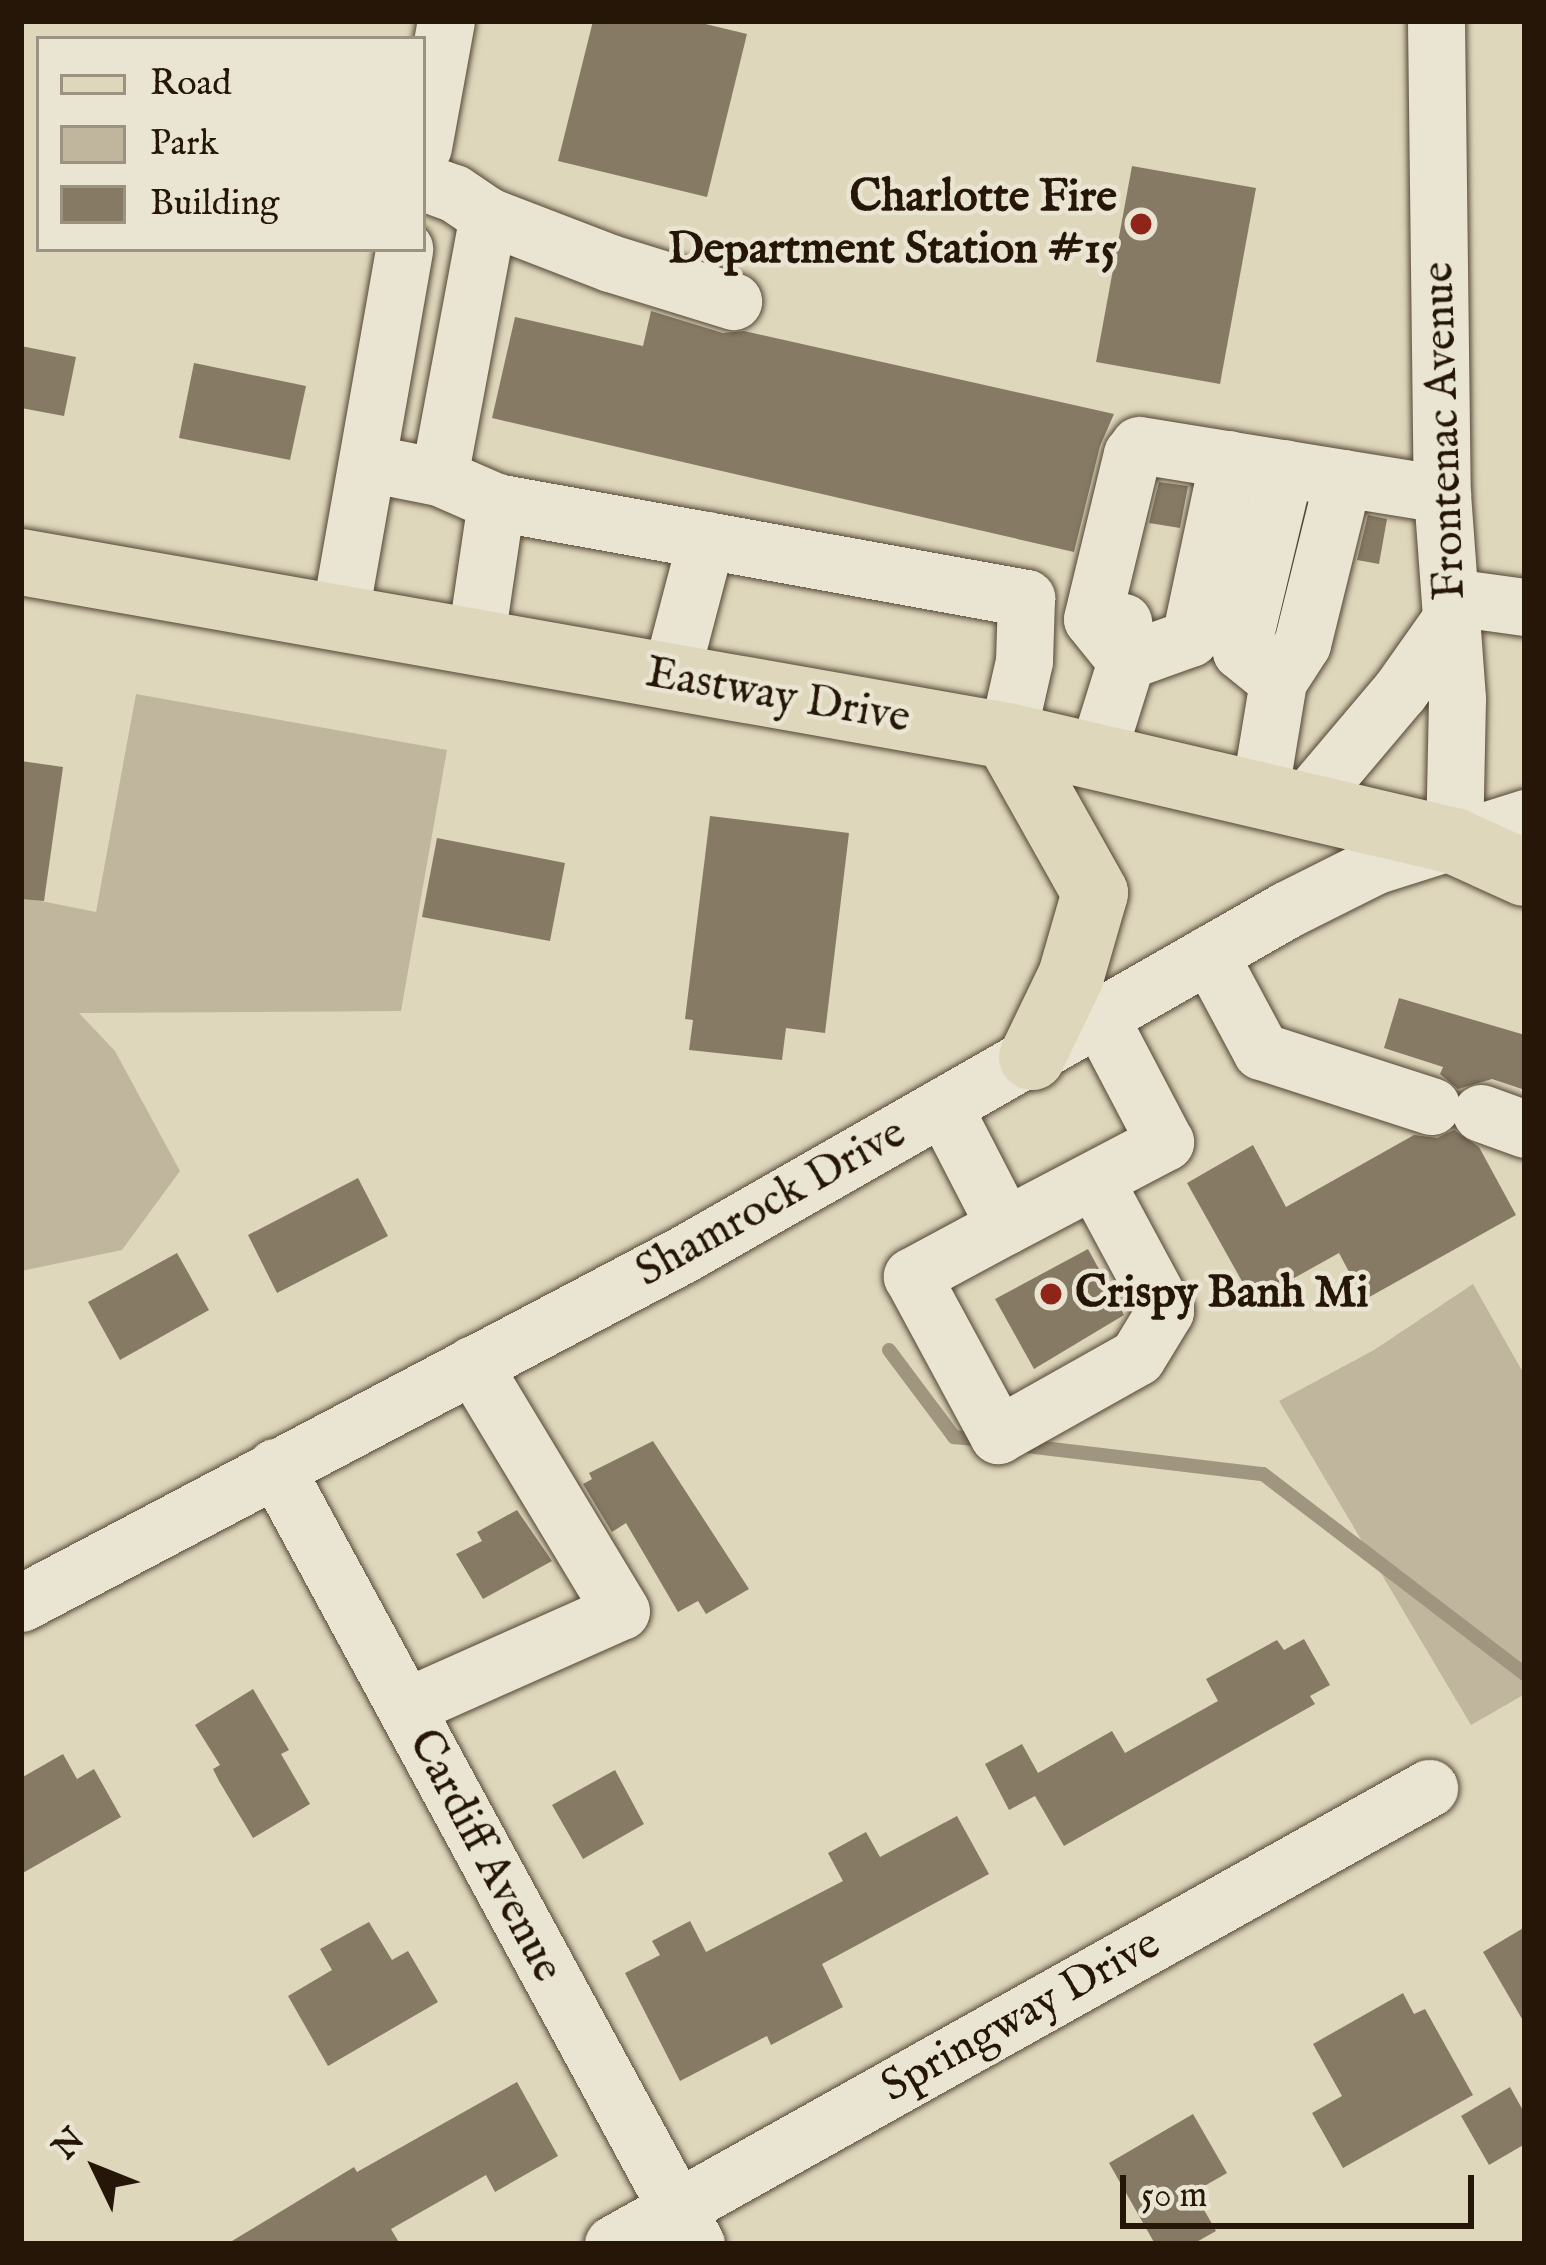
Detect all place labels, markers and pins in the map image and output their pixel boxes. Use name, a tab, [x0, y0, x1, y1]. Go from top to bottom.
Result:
place label: Charlotte Fire Department Station #15	[668, 171, 1117, 277]
marker: Charlotte Fire Department Station #15	[1128, 211, 1154, 237]
place label: Crispy Banh Mi	[1075, 1267, 1369, 1321]
marker: Crispy Banh Mi	[1038, 1281, 1064, 1307]

